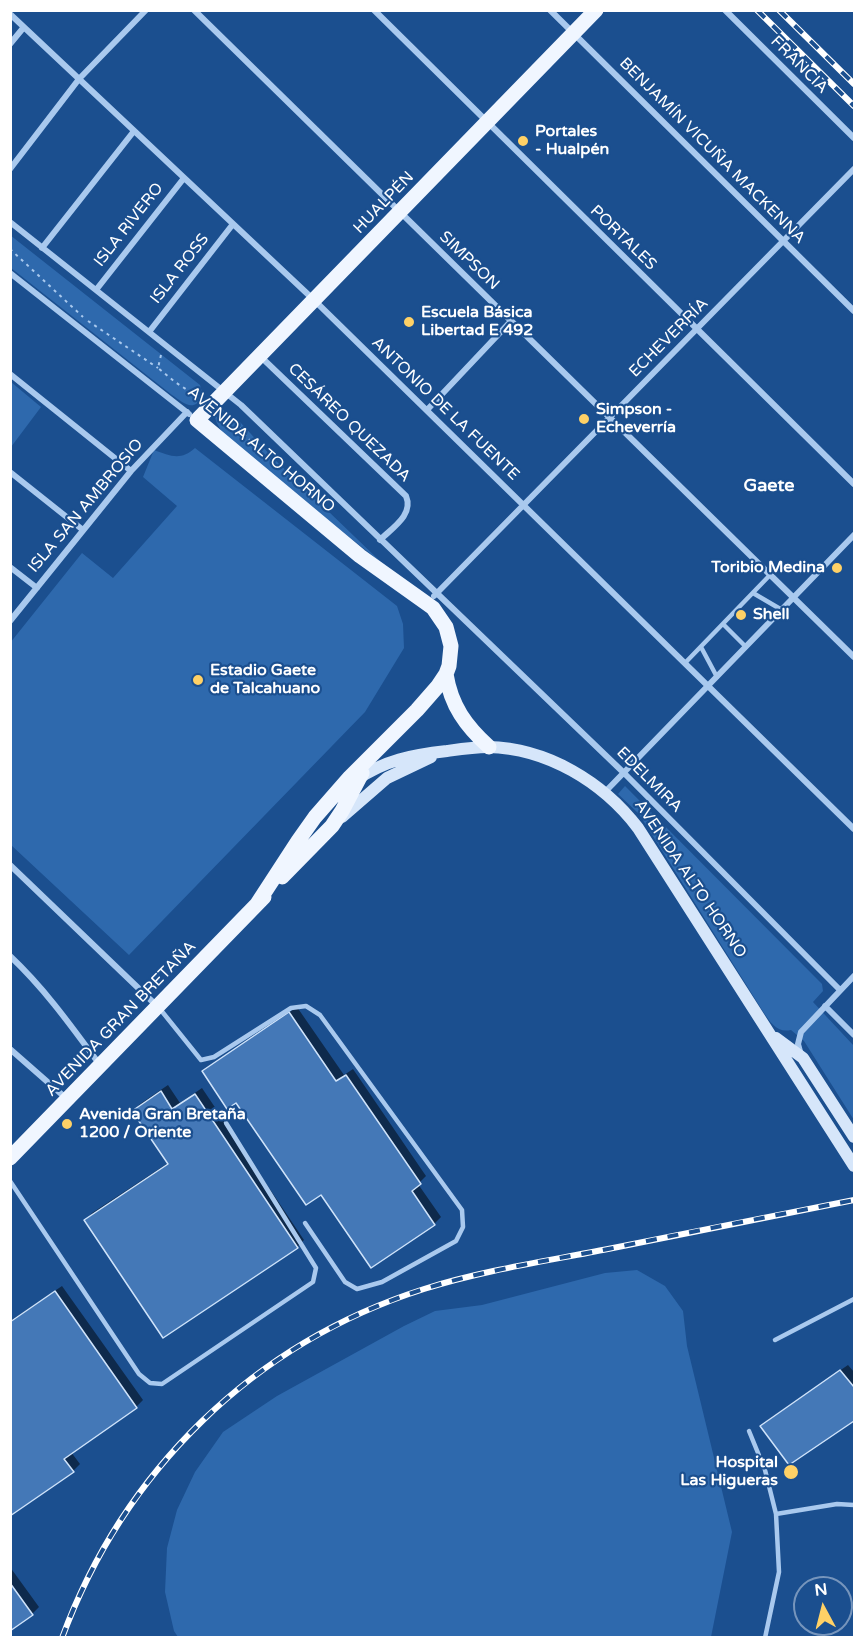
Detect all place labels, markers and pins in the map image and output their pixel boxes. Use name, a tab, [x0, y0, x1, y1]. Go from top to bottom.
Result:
place label: Portales - Hualpén	[535, 122, 609, 160]
marker: Portales - Hualpén	[516, 134, 530, 148]
place label: Escuela Básica Libertad E 492	[421, 303, 533, 341]
marker: Escuela Básica Libertad E 492	[402, 315, 416, 329]
place label: Simpson - Echeverría	[596, 400, 676, 438]
marker: Simpson - Echeverría	[577, 412, 591, 426]
place label: Toribio Medina	[711, 558, 825, 578]
marker: Toribio Medina	[830, 561, 844, 575]
place label: Shell	[753, 605, 789, 625]
marker: Shell	[734, 608, 748, 622]
place label: Estadio Gaete de Talcahuano	[210, 661, 320, 699]
marker: Estadio Gaete de Talcahuano	[191, 673, 205, 687]
place label: Avenida Gran Bretaña 1200 / Oriente	[79, 1105, 246, 1143]
marker: Avenida Gran Bretaña 1200 / Oriente	[60, 1117, 74, 1131]
place label: Hospital Las Higueras	[680, 1453, 778, 1491]
marker: Hospital Las Higueras	[782, 1463, 800, 1481]

